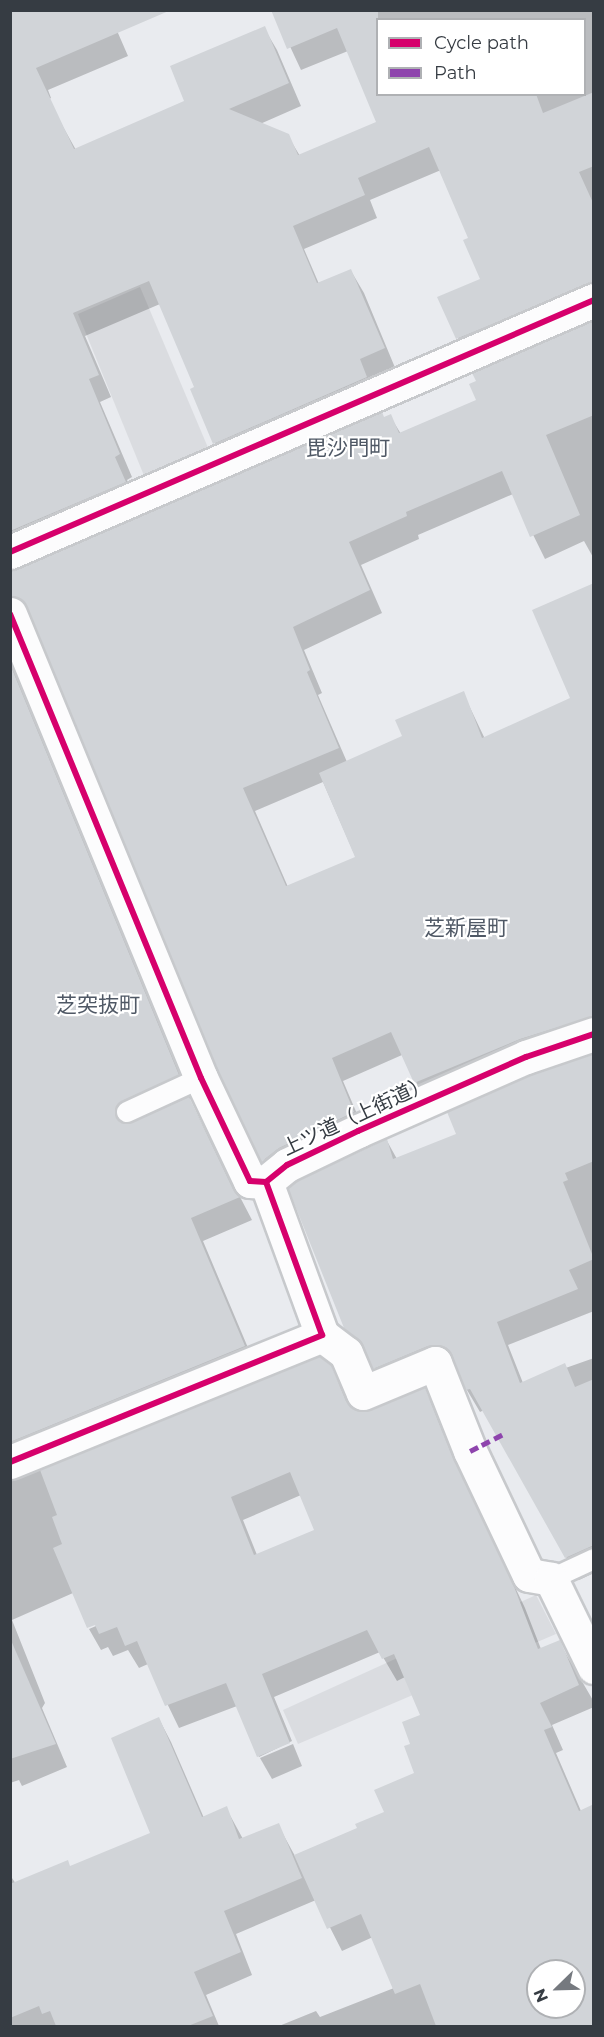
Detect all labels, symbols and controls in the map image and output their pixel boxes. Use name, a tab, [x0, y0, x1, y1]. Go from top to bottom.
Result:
legend	[376, 18, 586, 96]
text: Cycle path	[434, 32, 529, 54]
text: Path	[434, 62, 477, 84]
district label: 毘沙門町	[306, 435, 390, 461]
district label: 芝新屋町	[424, 915, 508, 941]
district label: 芝突抜町	[56, 992, 140, 1018]
street label: 上ツ道（上街道）	[278, 1071, 434, 1161]
north arrow	[526, 1959, 586, 2019]
text: N	[530, 1986, 552, 2005]

